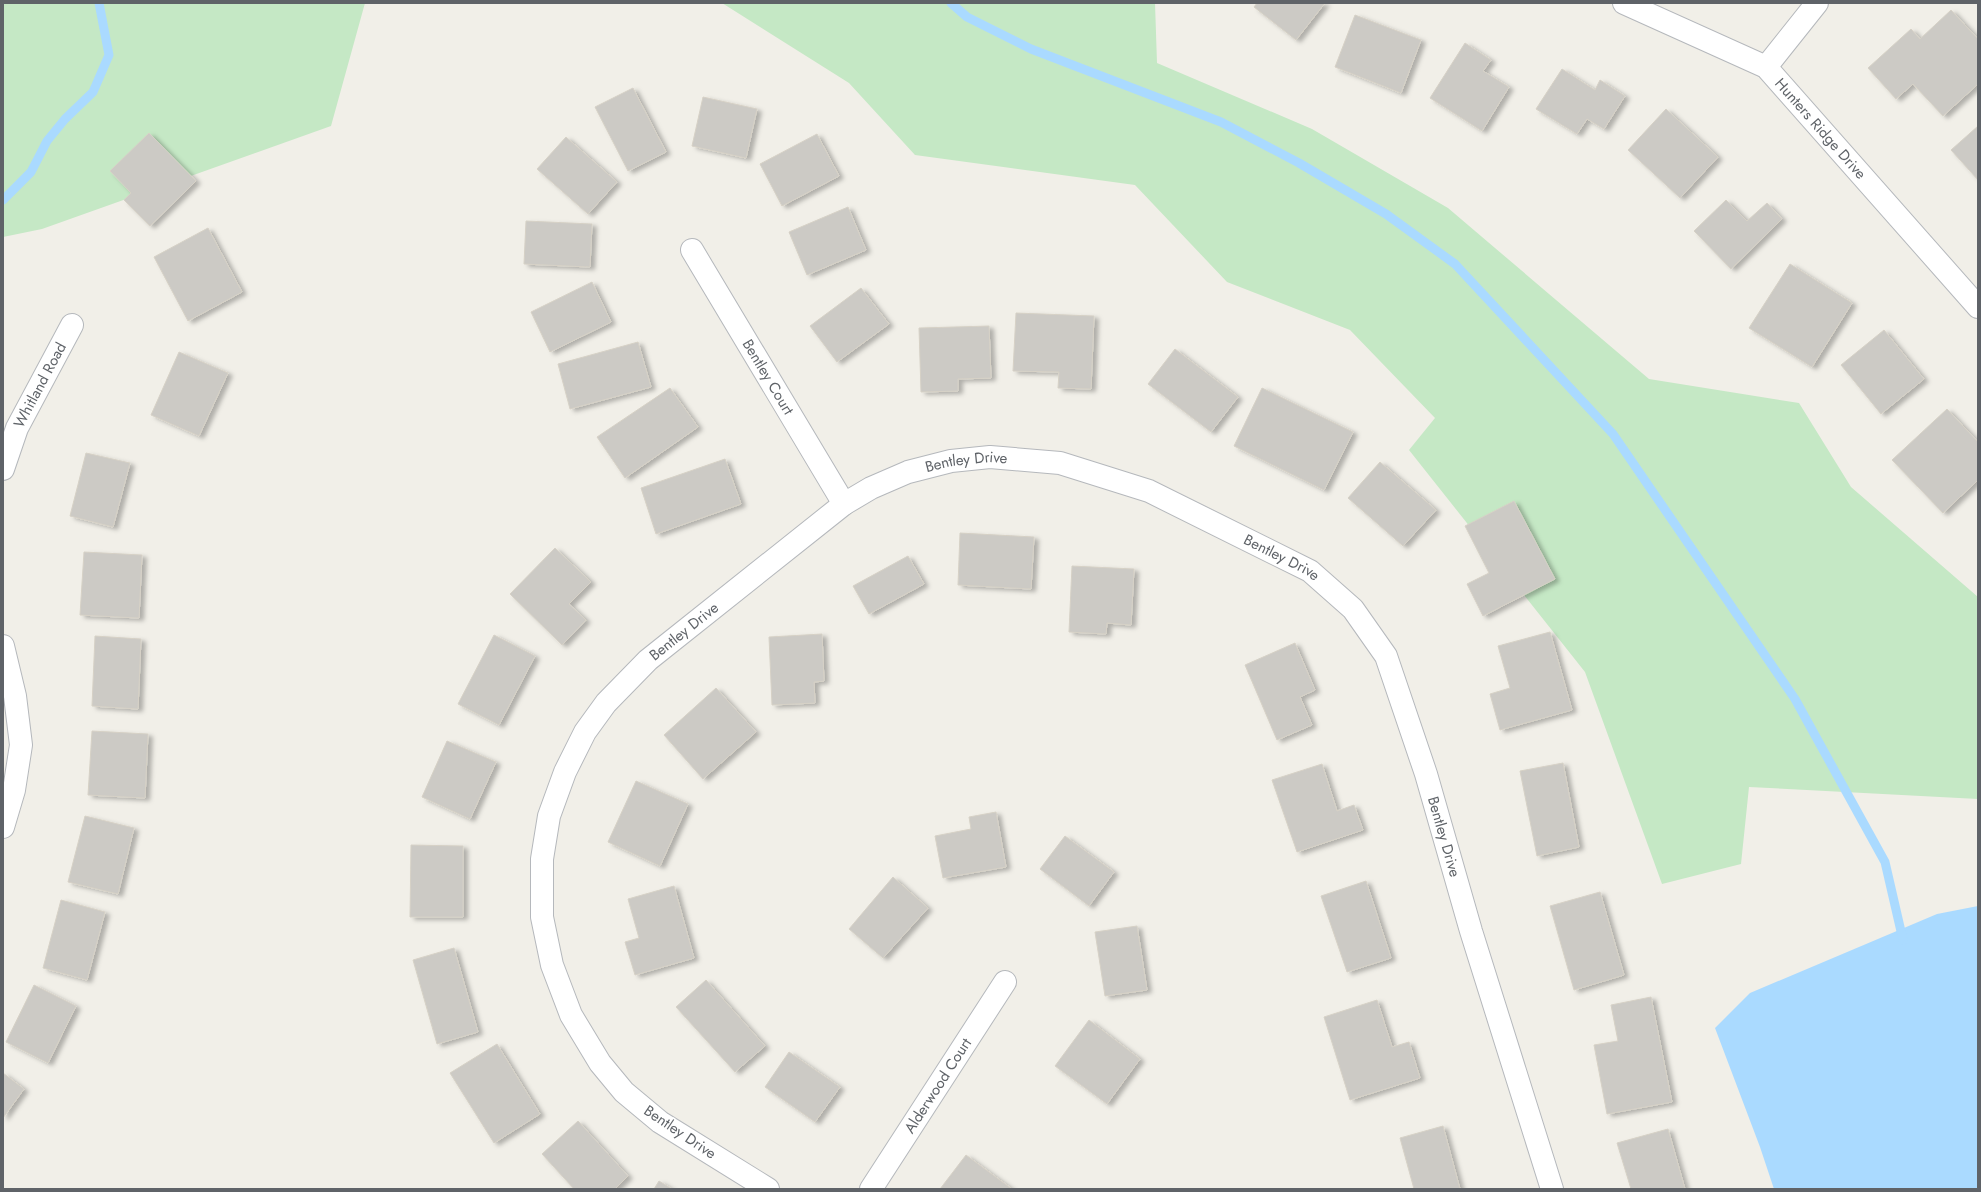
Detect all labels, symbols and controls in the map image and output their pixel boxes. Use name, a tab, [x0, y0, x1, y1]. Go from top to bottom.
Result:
street label: Hunters Ridge Drive	[1770, 73, 1871, 184]
street label: Bentley Court	[737, 335, 799, 419]
street label: Whitland Road	[8, 338, 72, 432]
street label: Bentley Drive	[923, 446, 1009, 478]
street label: Bentley Drive	[1240, 529, 1325, 586]
street label: Bentley Drive	[644, 597, 723, 666]
street label: Bentley Drive	[1422, 794, 1466, 880]
street label: Alderwood Court	[899, 1033, 977, 1138]
street label: Bentley Drive	[639, 1100, 721, 1164]

